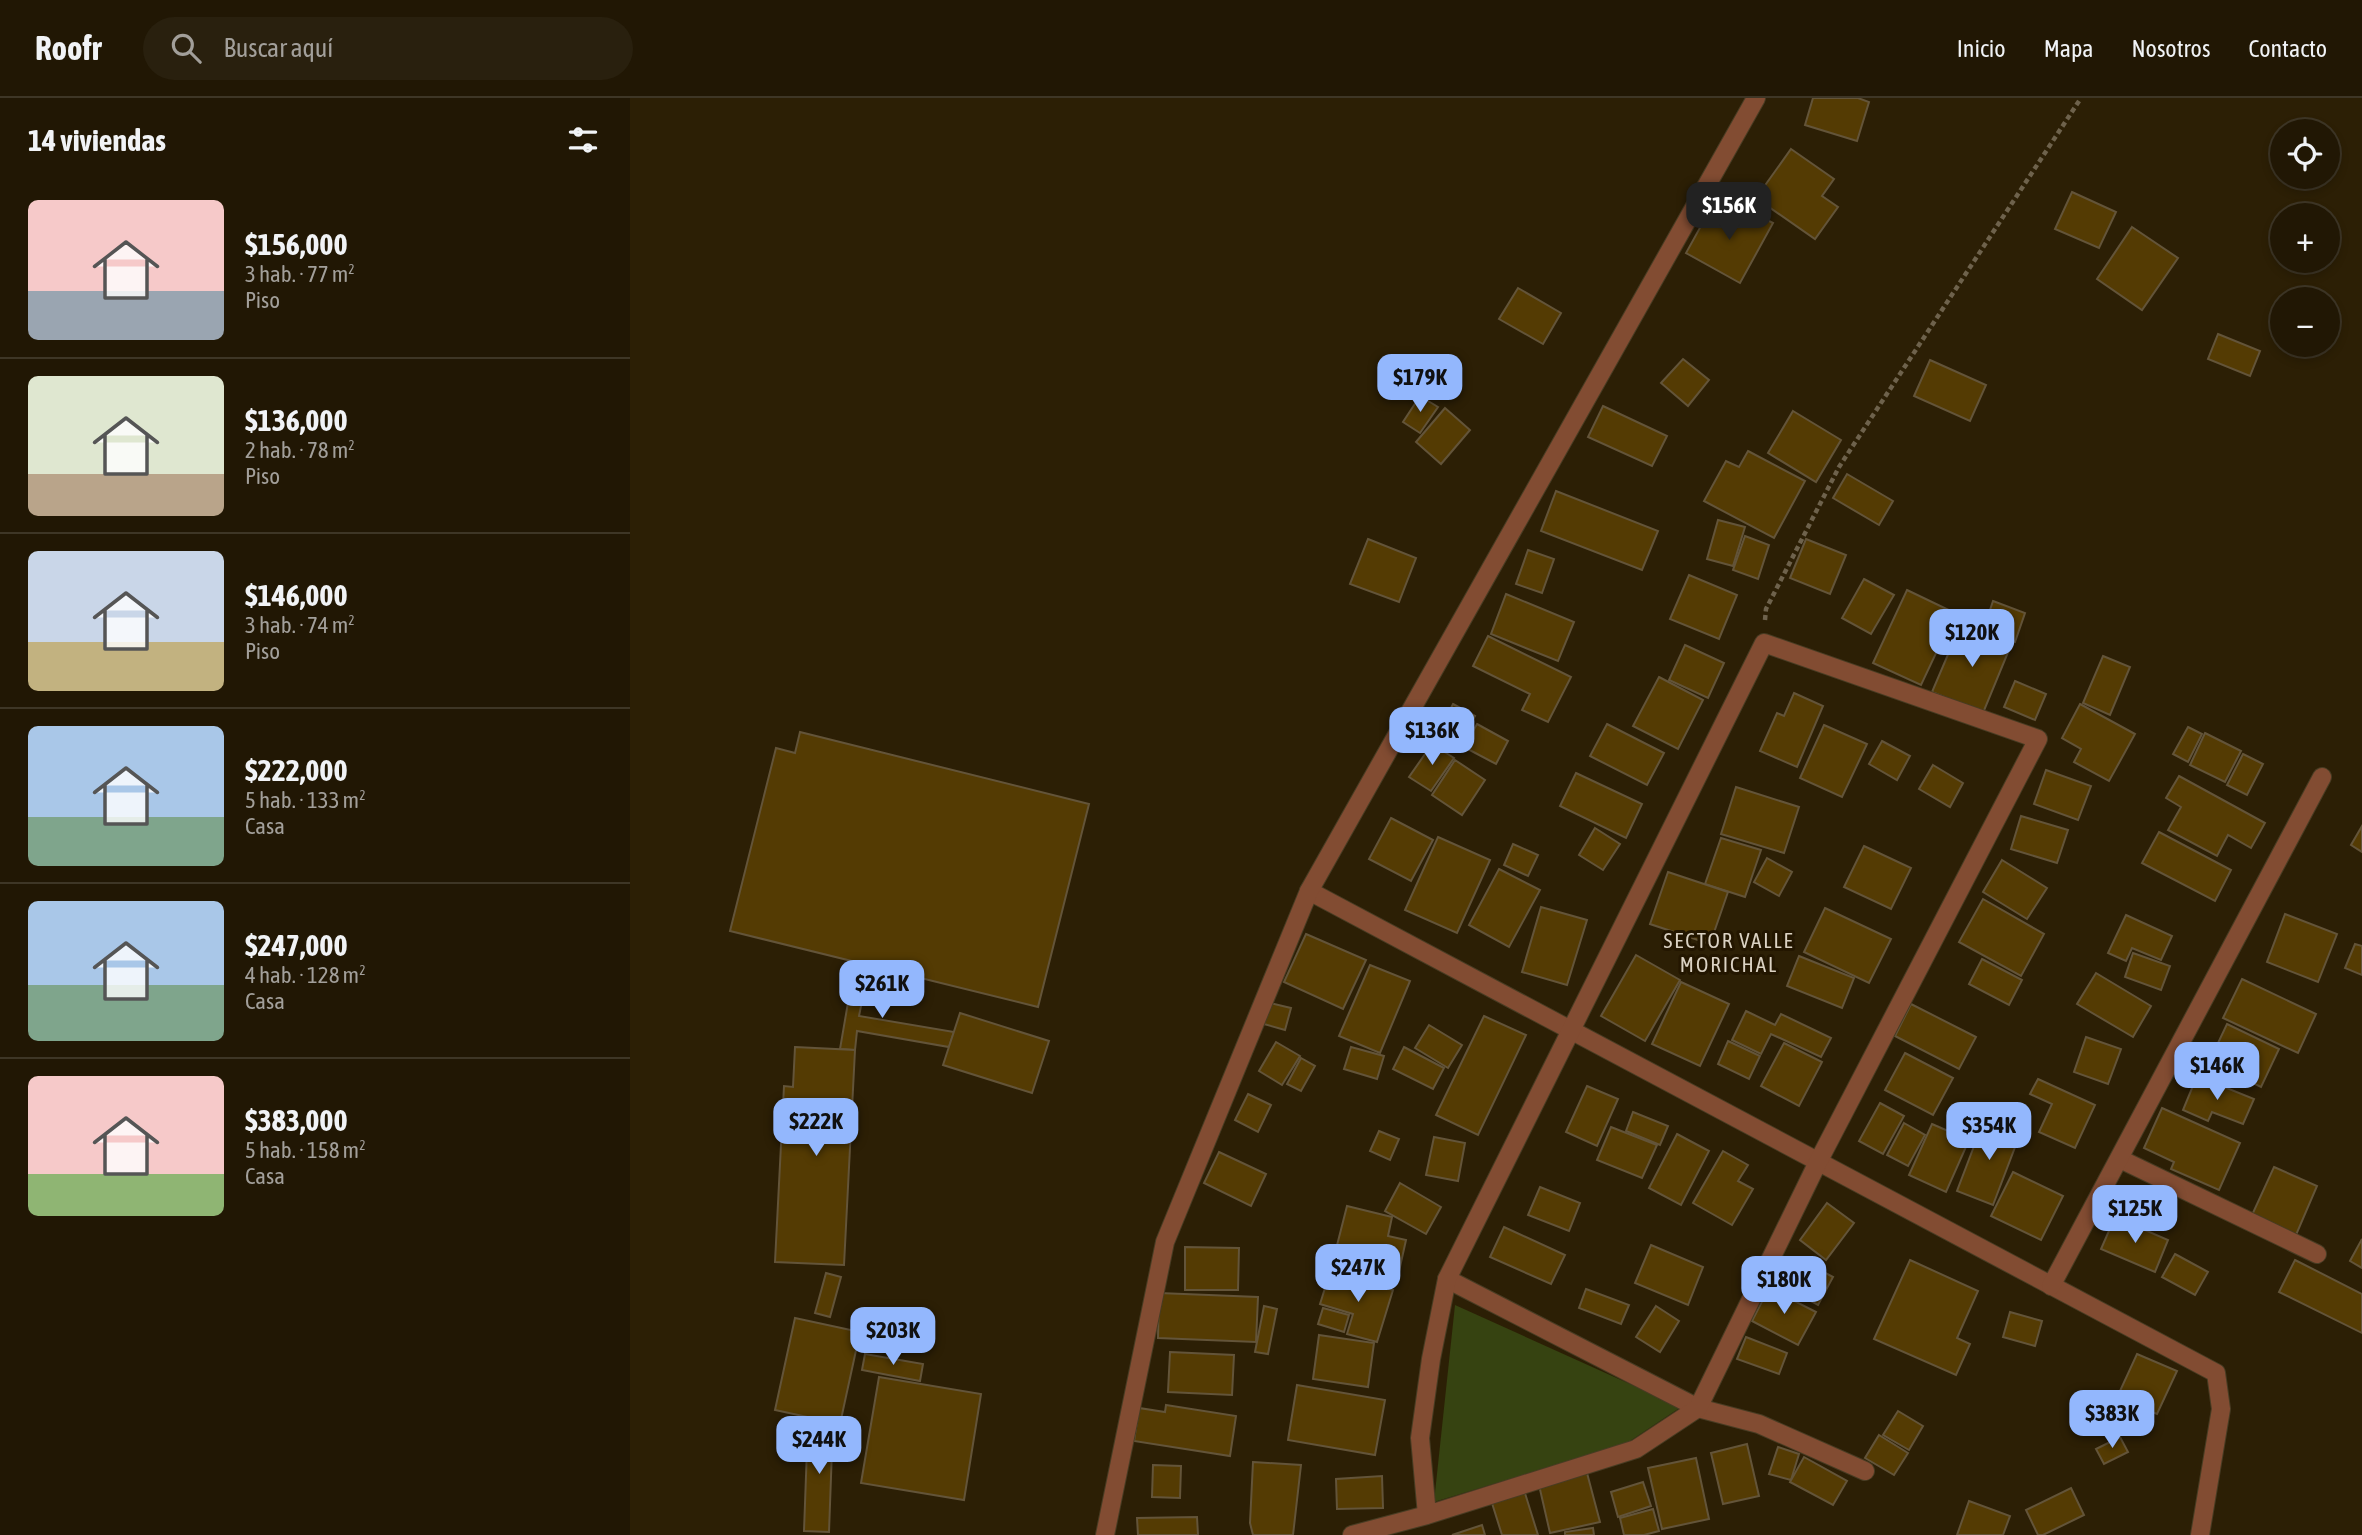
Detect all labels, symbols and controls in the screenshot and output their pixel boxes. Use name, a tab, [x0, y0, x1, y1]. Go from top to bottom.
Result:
search box	[143, 17, 633, 80]
text: Roofr	[35, 29, 101, 67]
icon: search	[167, 29, 205, 67]
text: Buscar aquí	[223, 33, 333, 63]
text: Inicio	[1957, 35, 2006, 62]
text: Mapa	[2044, 35, 2093, 62]
text: Nosotros	[2131, 35, 2210, 62]
text: Contacto	[2248, 35, 2327, 62]
map controls	[2270, 119, 2340, 357]
button: locate	[2270, 119, 2340, 189]
icon: filters	[564, 121, 602, 159]
text: 14 viviendas	[28, 123, 166, 157]
pin: $156K	[1680, 183, 1778, 242]
text: $156K	[1702, 192, 1756, 218]
button: +	[2270, 203, 2340, 273]
text: $156,000	[245, 227, 348, 261]
icon: home	[84, 228, 168, 312]
text: 3 hab. · 77 m²	[245, 261, 355, 287]
text: Piso	[245, 287, 280, 313]
button: −	[2270, 287, 2340, 357]
pin: $179K	[1371, 354, 1469, 414]
text: $179K	[1393, 364, 1447, 390]
text: $136,000	[245, 403, 348, 437]
icon: home	[84, 404, 168, 488]
text: 2 hab. · 78 m²	[245, 437, 355, 463]
text: Piso	[245, 463, 280, 489]
text: $146,000	[245, 578, 348, 612]
icon: home	[84, 579, 168, 663]
pin: $120K	[1923, 610, 2021, 669]
text: 3 hab. · 74 m²	[245, 612, 355, 638]
text: $120K	[1945, 619, 1999, 645]
text: Piso	[245, 638, 280, 664]
pin: $136K	[1383, 708, 1481, 767]
text: $136K	[1405, 717, 1459, 743]
text: $222,000	[245, 753, 348, 787]
icon: home	[84, 754, 168, 838]
text: 5 hab. · 133 m²	[245, 787, 366, 813]
text: Casa	[245, 813, 285, 839]
text: $247,000	[245, 928, 348, 962]
district label: SECTOR VALLE MORICHAL	[1663, 928, 1795, 976]
icon: home	[84, 929, 168, 1013]
pin: $261K	[833, 960, 931, 1020]
text: 4 hab. · 128 m²	[245, 962, 366, 988]
text: $261K	[855, 970, 909, 996]
text: Casa	[245, 988, 285, 1014]
pin: $146K	[2168, 1042, 2266, 1102]
text: $146K	[2190, 1052, 2244, 1078]
pin: $222K	[767, 1098, 865, 1158]
pin: $354K	[1940, 1102, 2038, 1162]
text: $383,000	[245, 1103, 348, 1137]
icon: home	[84, 1104, 168, 1188]
text: $222K	[789, 1108, 843, 1134]
text: $354K	[1962, 1112, 2016, 1138]
text: 5 hab. · 158 m²	[245, 1137, 366, 1163]
text: Casa	[245, 1163, 285, 1189]
pin: $125K	[2086, 1186, 2184, 1245]
text: $125K	[2108, 1195, 2162, 1221]
pin: $247K	[1309, 1244, 1407, 1304]
text: $247K	[1331, 1254, 1385, 1280]
pin: $180K	[1735, 1256, 1833, 1316]
text: $180K	[1757, 1266, 1811, 1292]
pin: $203K	[844, 1308, 942, 1367]
text: $203K	[866, 1317, 920, 1343]
pin: $383K	[2063, 1390, 2161, 1450]
text: $383K	[2085, 1400, 2139, 1426]
pin: $244K	[770, 1416, 868, 1476]
text: $244K	[792, 1426, 846, 1452]

